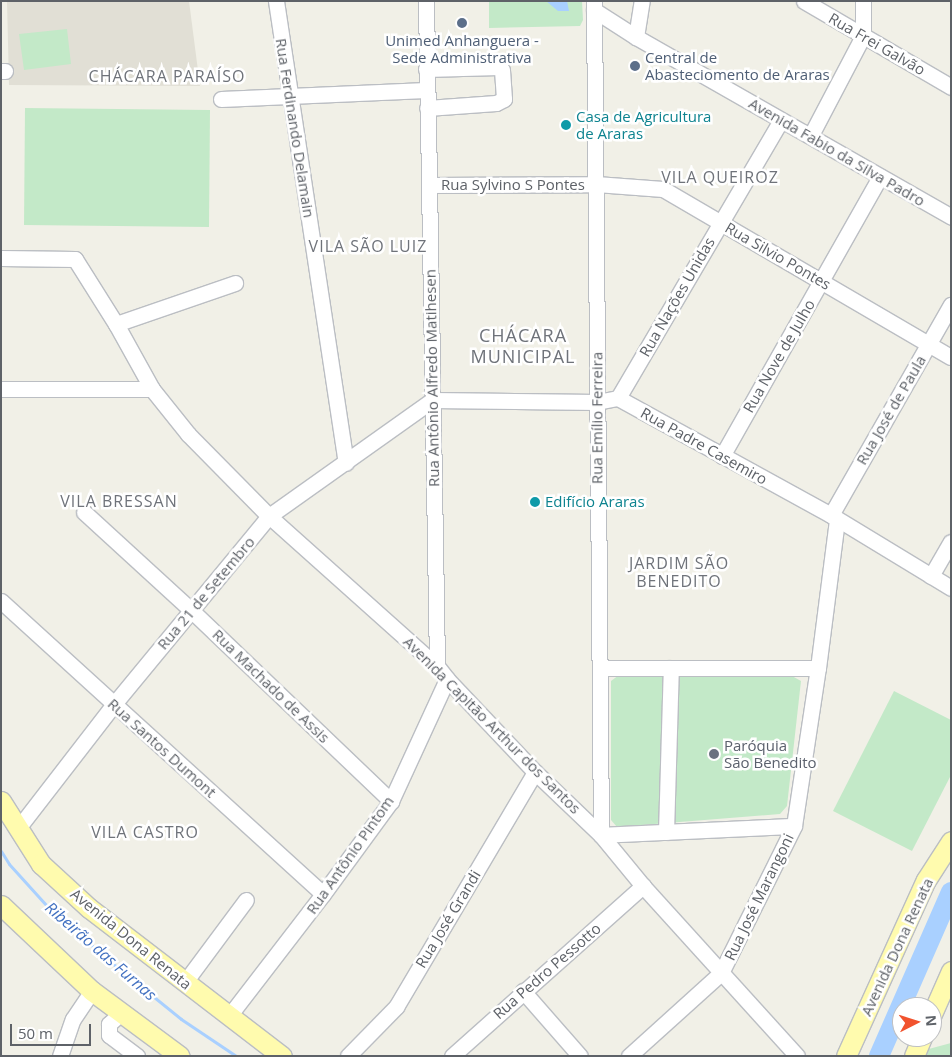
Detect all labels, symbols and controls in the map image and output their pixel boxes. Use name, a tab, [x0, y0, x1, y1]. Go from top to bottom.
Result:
street label: Rua Frei Galvão	[825, 9, 929, 79]
marker: Unimed Anhanguera - Sede Administrativa	[456, 17, 468, 29]
place label: Unimed Anhanguera - Sede Administrativa	[385, 31, 539, 66]
street label: Rua Ferdinando Delamain	[272, 37, 318, 219]
place label: Central de Abasteciomento de Araras	[645, 48, 830, 83]
marker: Central de Abasteciomento de Araras	[629, 60, 641, 72]
district label: CHÁCARA PARAÍSO	[87, 66, 247, 86]
street label: Avenida Fabio da Silva Padro	[746, 94, 928, 210]
place label: Casa de Agricultura de Araras	[576, 107, 711, 142]
marker: Casa de Agricultura de Araras	[560, 119, 572, 131]
district label: VILA QUEIROZ	[660, 167, 780, 187]
street label: Rua Sylvino S Pontes	[441, 176, 585, 194]
street label: Rua Silvio Pontes	[722, 218, 834, 294]
street label: Rua Nações Unidas	[636, 234, 718, 360]
district label: VILA SÃO LUIZ	[307, 236, 429, 256]
street label: Rua Antônio Alfredo Matihesen	[421, 269, 443, 487]
street label: Rua Nove de Julho	[739, 296, 819, 416]
district label: CHÁCARA MUNICIPAL	[469, 325, 577, 368]
street label: Rua Emílio Ferreira	[588, 352, 606, 484]
street label: Rua José de Paula	[852, 352, 930, 468]
street label: Rua Padre Casemiro	[638, 404, 770, 488]
district label: VILA BRESSAN	[59, 491, 179, 511]
place label: Edifício Araras	[545, 493, 645, 511]
marker: Edifício Araras	[529, 496, 541, 508]
street label: Rua 21 de Setembro	[154, 533, 258, 653]
district label: JARDIM SÃO BENEDITO	[628, 553, 730, 591]
street label: Rua Machado de Assis	[209, 626, 333, 746]
street label: Avenida Capitão Arthur dos Santos	[400, 633, 584, 817]
street label: Rua Santos Dumont	[104, 695, 220, 801]
place label: Paróquia São Benedito	[724, 736, 817, 771]
marker: Paróquia São Benedito	[708, 748, 720, 760]
street label: Rua Antônio Pintom	[303, 793, 397, 917]
district label: VILA CASTRO	[90, 822, 200, 842]
street label: Rua José Marangoni	[720, 831, 798, 963]
street label: Rua José Grandi	[412, 867, 484, 971]
street label: Avenida Dona Renata	[857, 875, 937, 1019]
street label: Avenida Dona Renata	[67, 885, 195, 993]
water label: Ribeirão das Furnas	[42, 898, 160, 1004]
street label: Rua Pedro Pessotto	[489, 919, 605, 1023]
north arrow	[892, 997, 942, 1047]
scale bar	[12, 1014, 94, 1046]
text: N	[921, 1014, 941, 1027]
text: 50 m	[18, 1023, 53, 1043]

